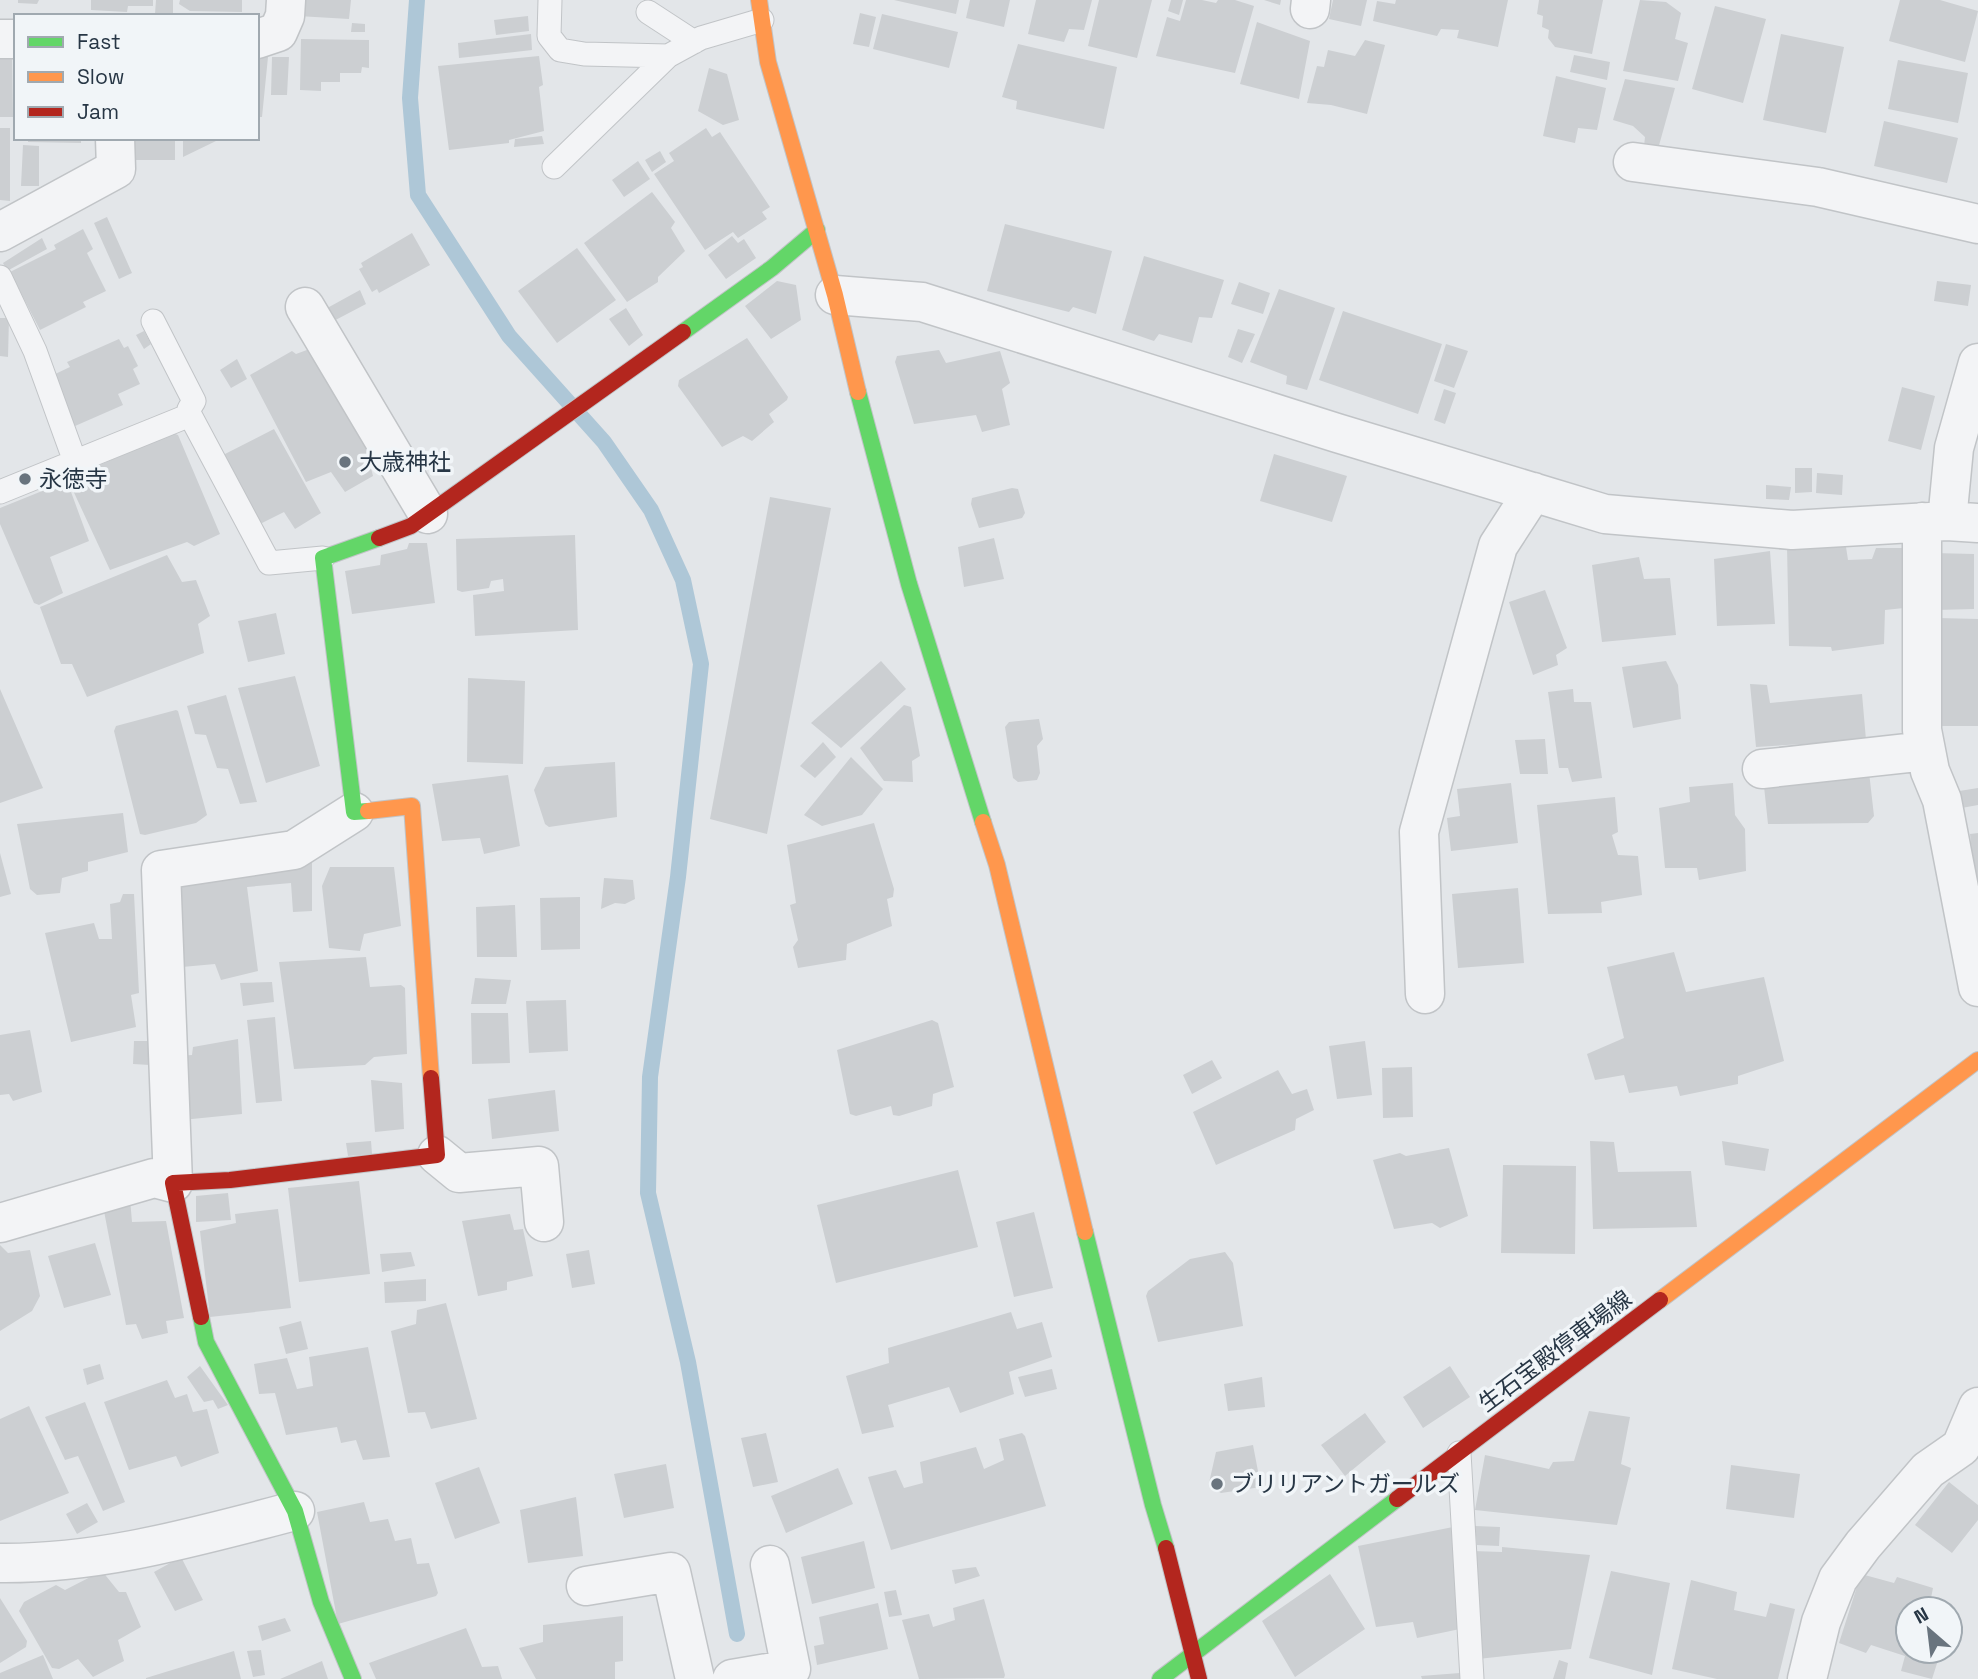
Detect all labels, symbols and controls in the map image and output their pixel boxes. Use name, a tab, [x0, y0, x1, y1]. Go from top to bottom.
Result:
legend	[14, 14, 259, 140]
text: Fast	[77, 28, 121, 55]
text: Slow	[77, 63, 125, 90]
text: Jam	[77, 98, 119, 125]
place label: 大歳神社	[359, 447, 451, 477]
marker: 大歳神社	[337, 454, 353, 470]
place label: 永徳寺	[39, 464, 108, 494]
marker: 永徳寺	[17, 471, 33, 487]
street label: 生石宝殿停車場線	[1472, 1284, 1638, 1418]
place label: ブリリアントガールズ	[1231, 1469, 1460, 1499]
marker: ブリリアントガールズ	[1209, 1476, 1225, 1492]
north arrow	[1894, 1595, 1964, 1665]
text: N	[1910, 1601, 1933, 1629]

